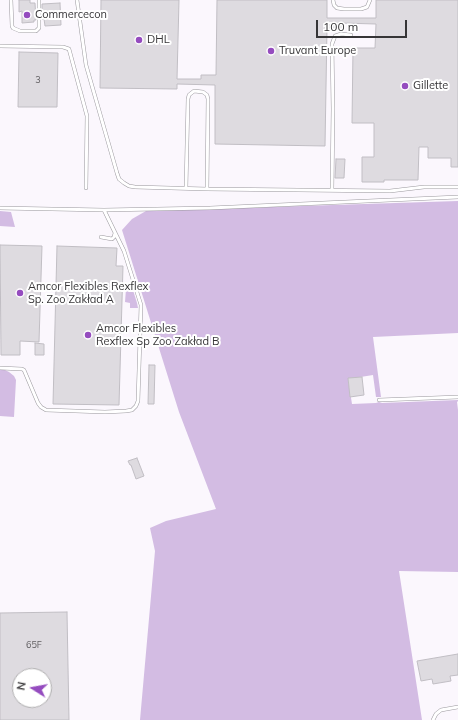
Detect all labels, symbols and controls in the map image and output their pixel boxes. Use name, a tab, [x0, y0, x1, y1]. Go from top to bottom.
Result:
place label: Commercecon	[35, 8, 107, 22]
marker: Commercecon	[22, 10, 32, 20]
scale bar	[318, 12, 409, 38]
text: 100 m	[323, 19, 358, 34]
place label: DHL	[147, 33, 170, 47]
marker: DHL	[134, 35, 144, 45]
place label: Truvant Europe	[279, 44, 356, 58]
marker: Truvant Europe	[266, 46, 276, 56]
house number: 3	[35, 75, 41, 85]
place label: Gillette	[413, 79, 448, 93]
marker: Gillette	[400, 81, 410, 91]
place label: Amcor Flexibles Rexflex Sp. Zoo Zakład A	[28, 280, 148, 306]
marker: Amcor Flexibles Rexflex Sp. Zoo Zakład A	[15, 288, 25, 298]
place label: Amcor Flexibles Rexflex Sp Zoo Zakład B	[96, 322, 219, 348]
marker: Amcor Flexibles Rexflex Sp Zoo Zakład B	[83, 330, 93, 340]
house number: 65F	[26, 640, 42, 650]
north arrow	[12, 668, 52, 708]
text: N	[14, 680, 29, 691]

